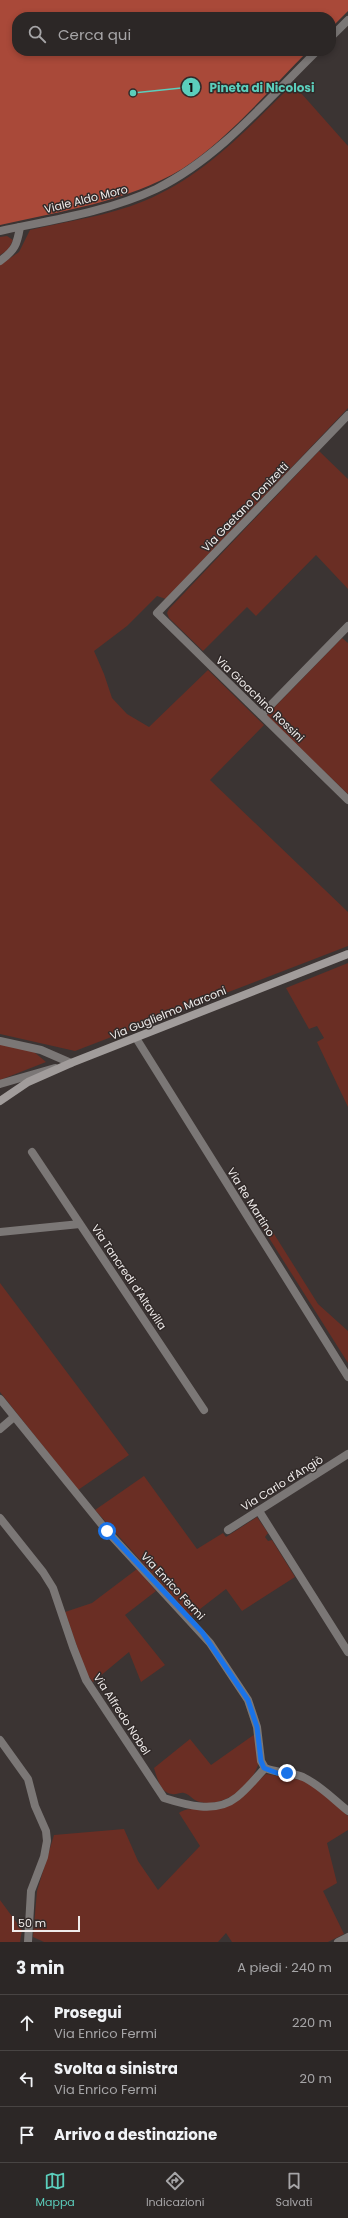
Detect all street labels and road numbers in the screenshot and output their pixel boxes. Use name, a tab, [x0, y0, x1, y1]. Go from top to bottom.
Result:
street label: Viale Aldo Moro	[43, 181, 129, 217]
street label: Via Gaetano Donizetti	[198, 458, 292, 555]
street label: Via Gioachino Rossini	[212, 652, 308, 746]
street label: Via Guglielmo Marconi	[107, 982, 229, 1044]
street label: Via Re Martino	[223, 1164, 279, 1240]
street label: Via Tancredi d'Altavilla	[88, 1221, 170, 1333]
street label: Via Carlo d'Angiò	[238, 1451, 326, 1515]
street label: Via Enrico Fermi	[137, 1549, 209, 1624]
street label: Via Alfredo Nobel	[90, 1670, 154, 1758]

